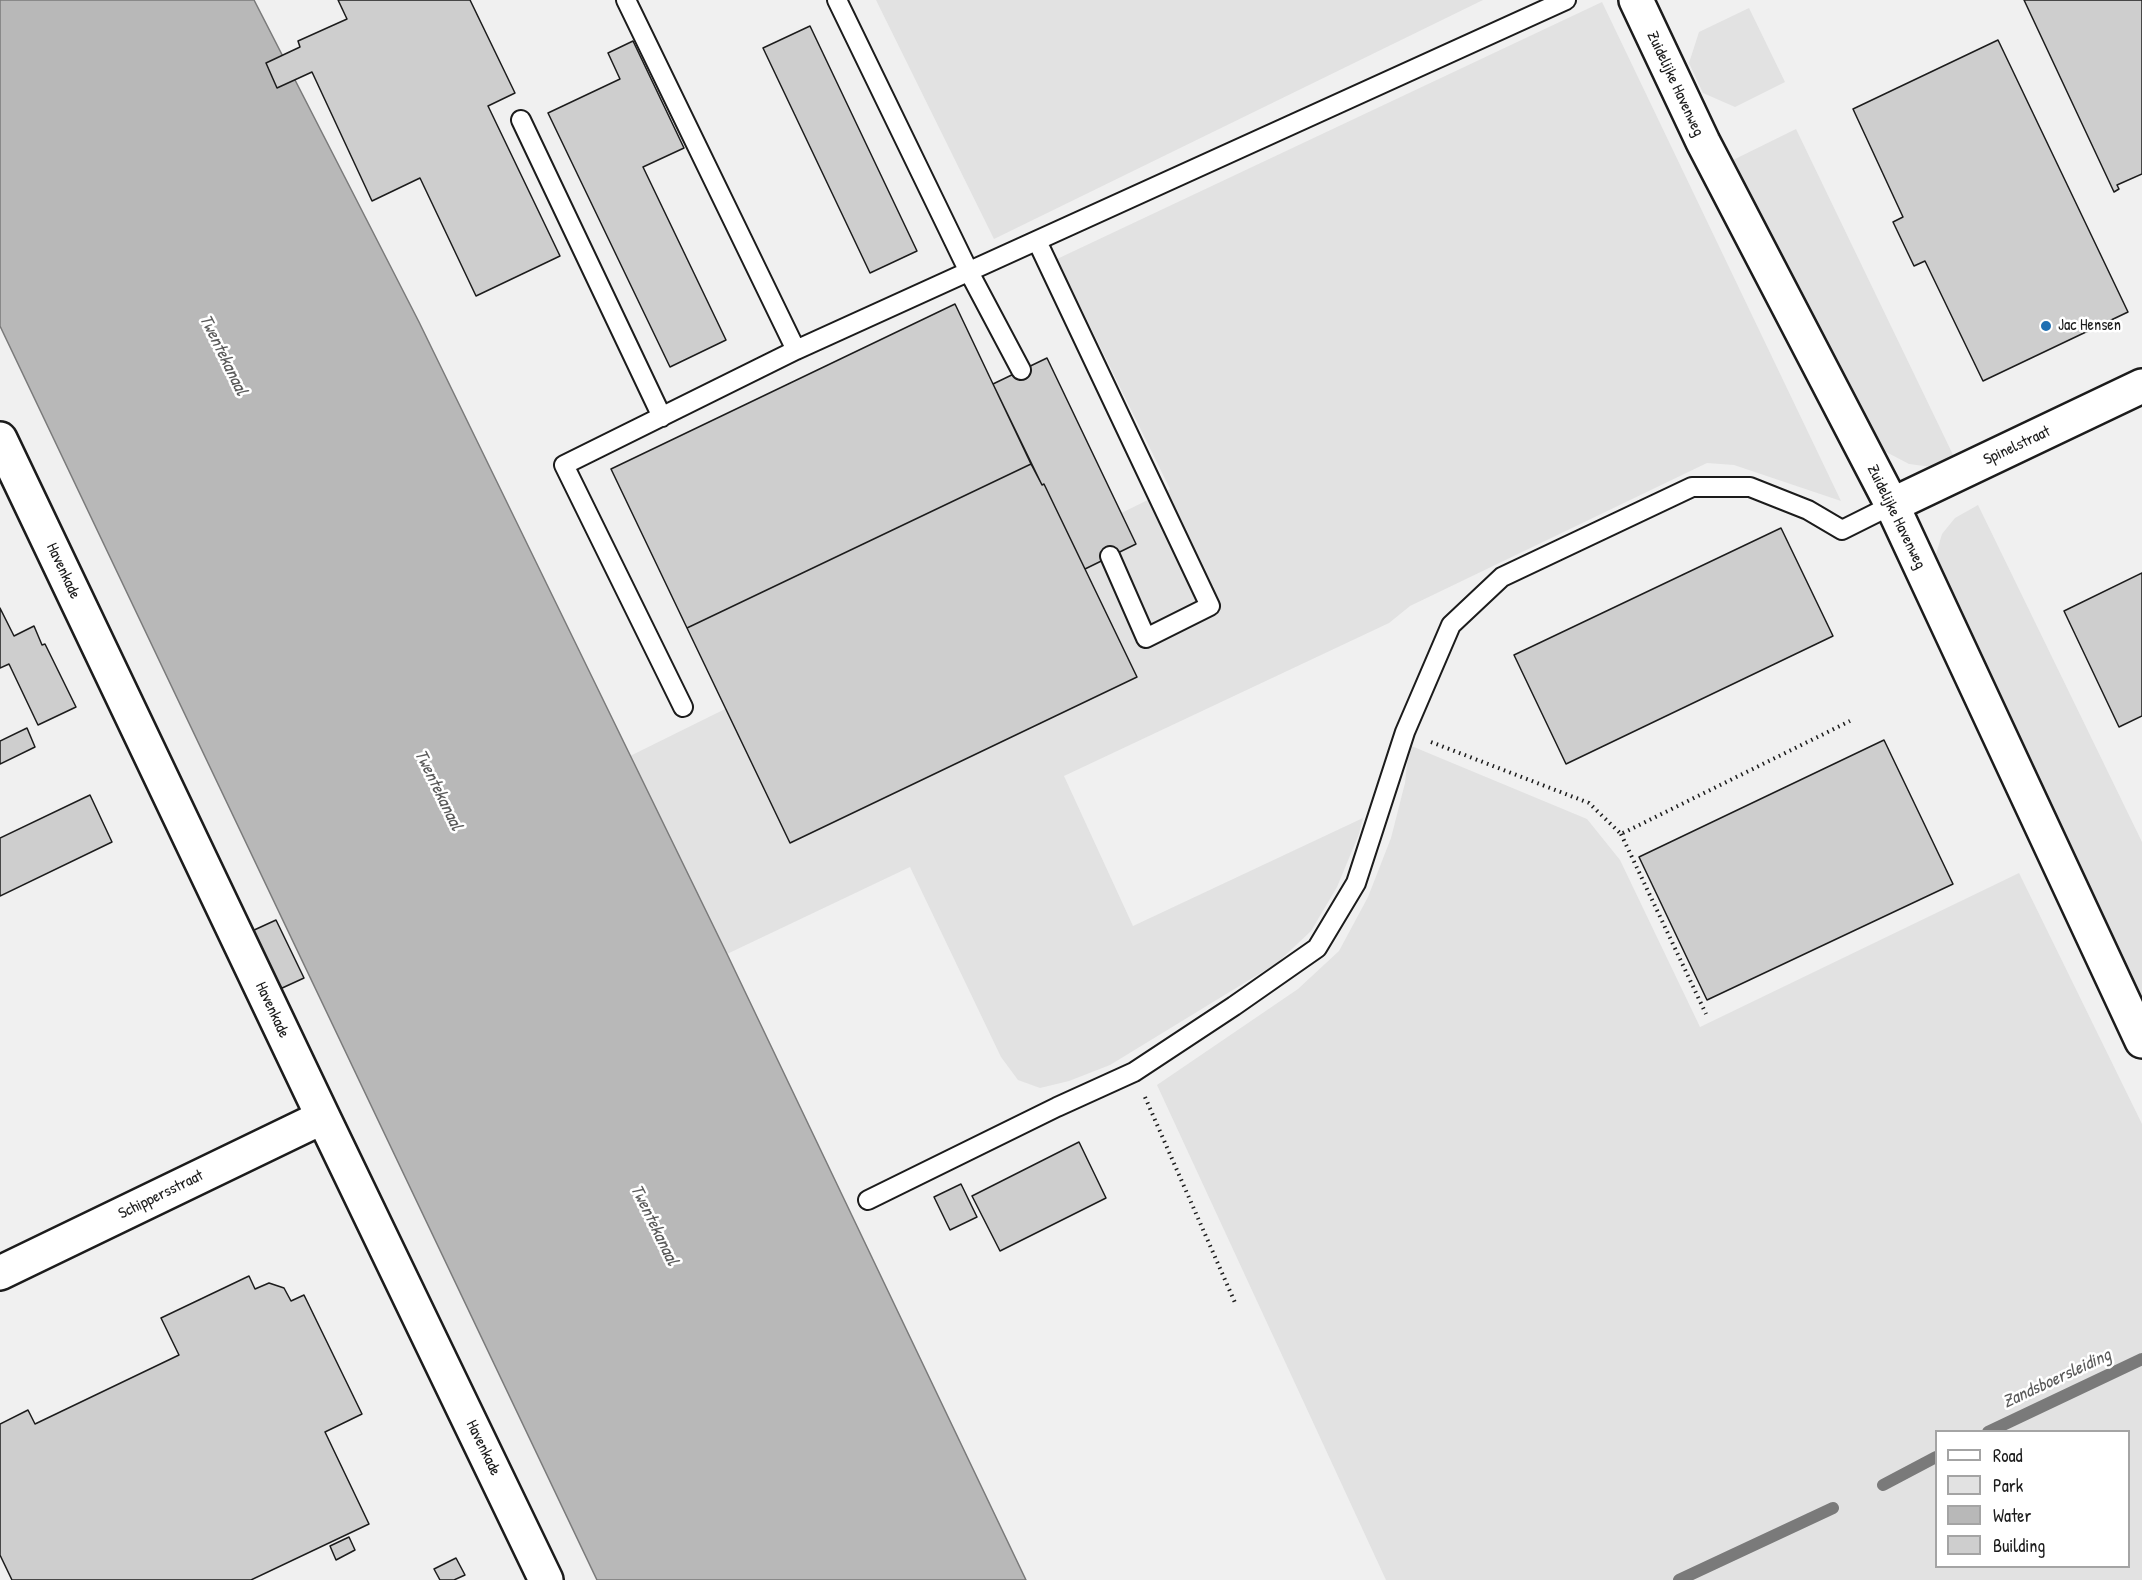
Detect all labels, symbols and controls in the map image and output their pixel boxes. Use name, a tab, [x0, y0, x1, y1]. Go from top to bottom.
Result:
street label: Zuidelijke Havenweg	[1642, 28, 1708, 140]
water label: Twentekanaal	[194, 311, 252, 399]
place label: Jac Hensen	[2058, 316, 2121, 336]
marker: Jac Hensen	[2039, 319, 2053, 333]
street label: Spinelstraat	[1981, 422, 2053, 470]
street label: Zuidelijke Havenweg	[1862, 462, 1930, 572]
street label: Havenkade	[42, 540, 84, 602]
water label: Twentekanaal	[409, 746, 467, 834]
street label: Havenkade	[251, 979, 293, 1041]
street label: Schippersstraat	[115, 1166, 207, 1224]
water label: Twentekanaal	[625, 1181, 683, 1269]
water label: Zandsboersleiding	[1999, 1344, 2115, 1414]
street label: Havenkade	[461, 1417, 505, 1479]
legend	[1935, 1430, 2130, 1568]
text: Road	[1993, 1443, 2023, 1468]
text: Park	[1993, 1473, 2023, 1498]
text: Water	[1993, 1503, 2031, 1528]
text: Building	[1993, 1533, 2045, 1558]

